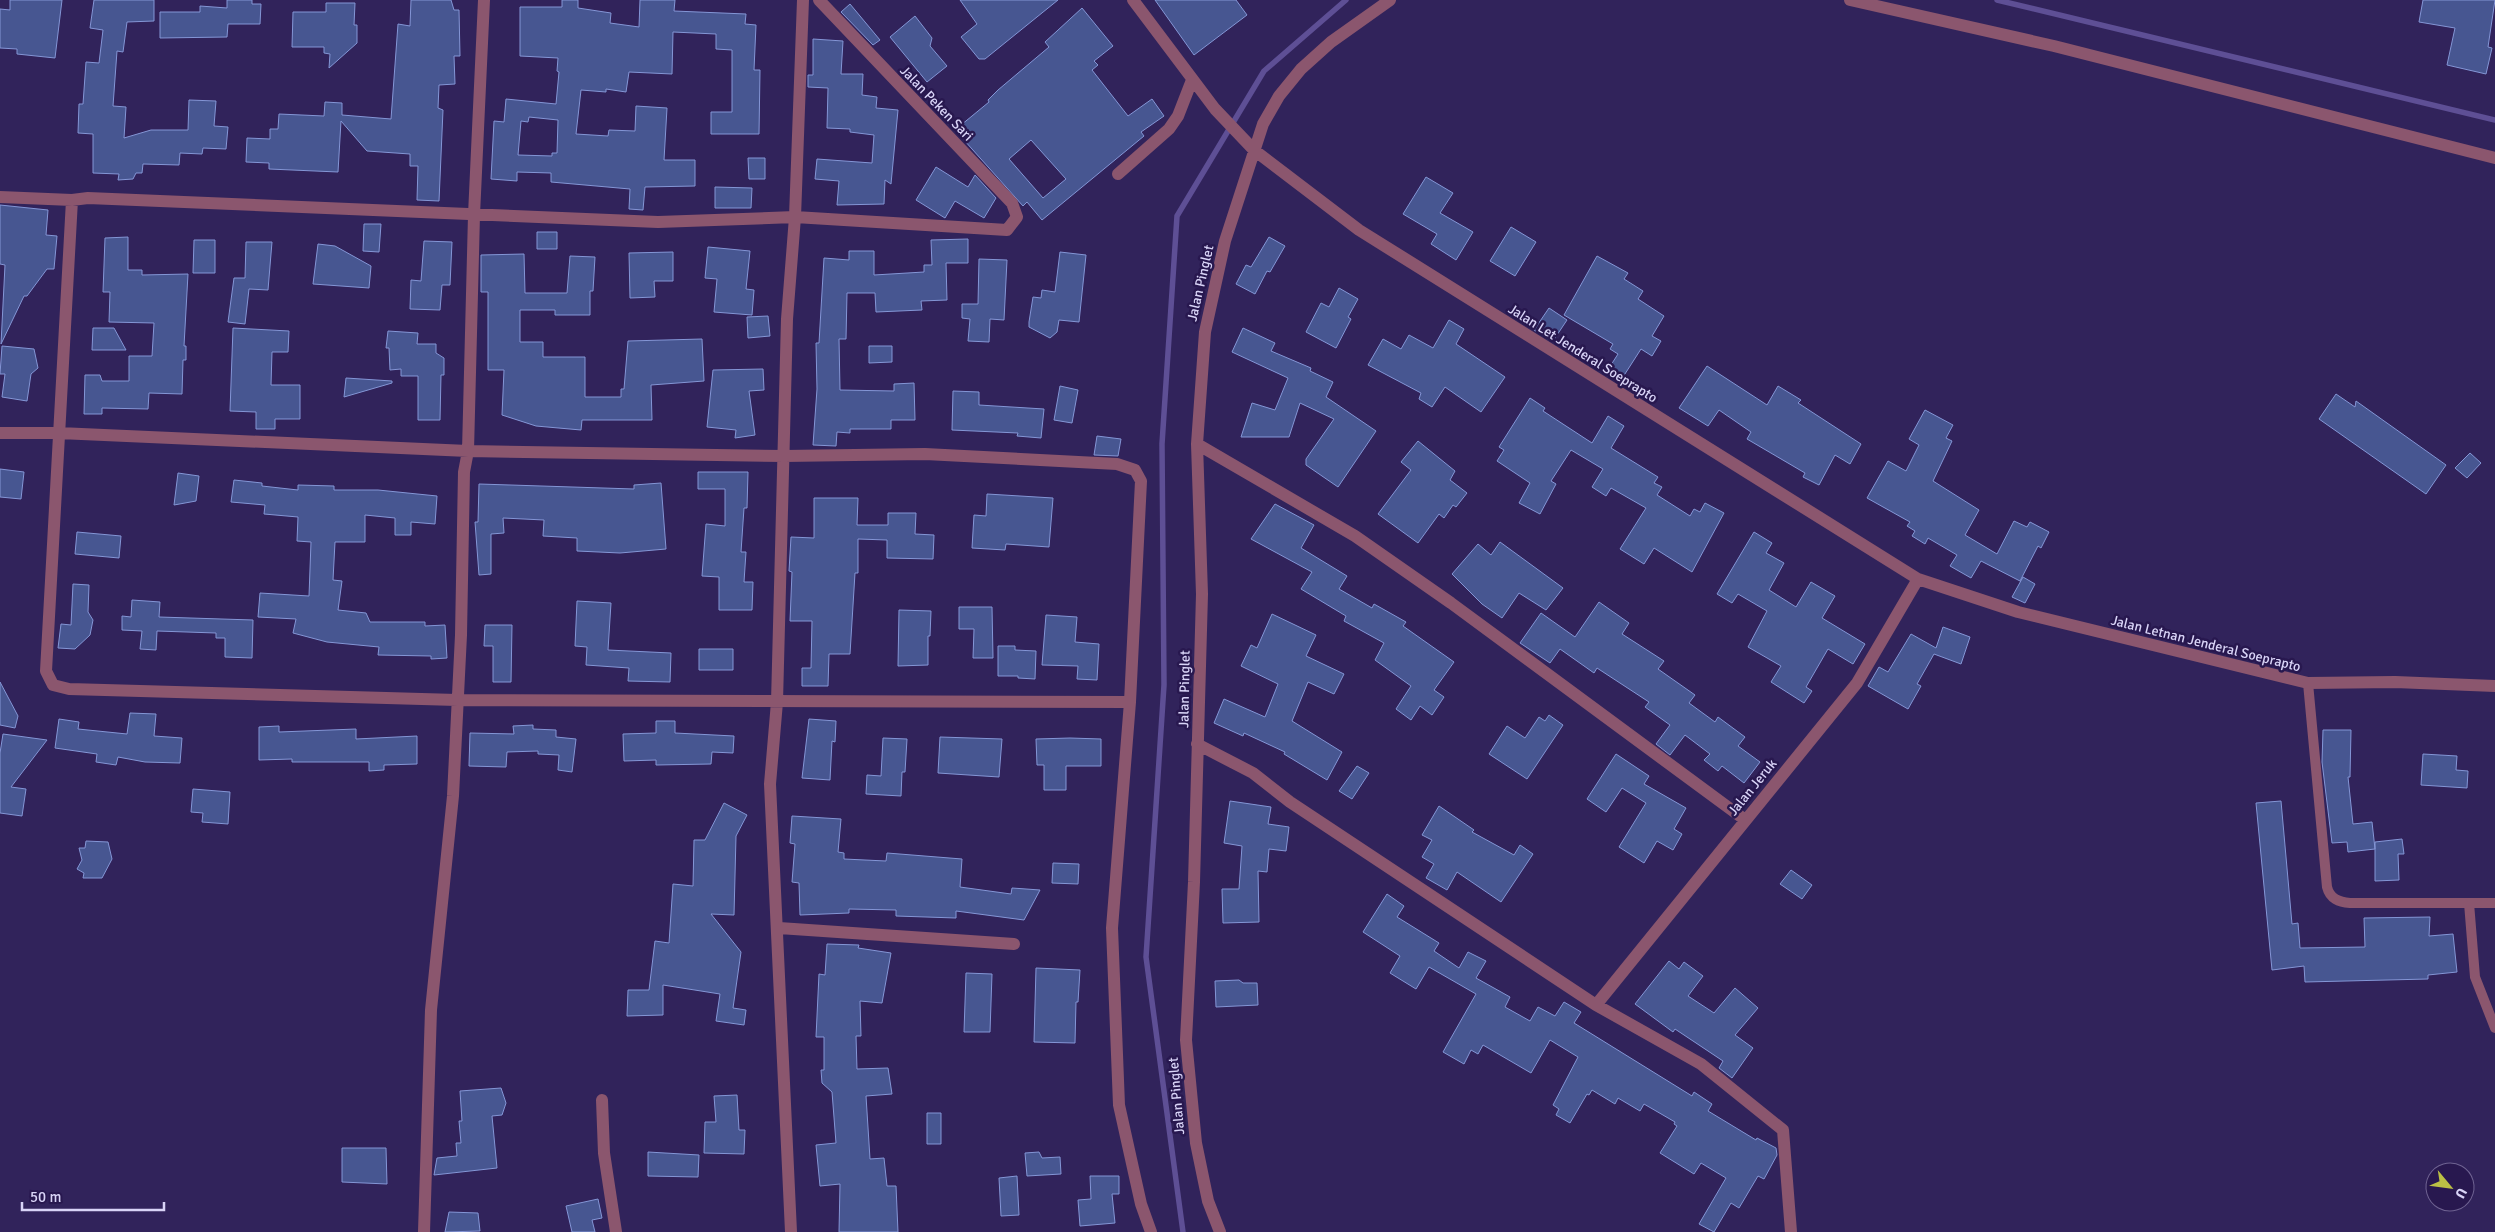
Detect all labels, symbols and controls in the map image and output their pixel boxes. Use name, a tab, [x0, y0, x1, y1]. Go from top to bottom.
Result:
street label: Jalan Peken Sari	[896, 62, 977, 145]
street label: Jalan Pinglet	[1183, 243, 1218, 323]
street label: Jalan Let Jenderal Soeprapto	[1505, 300, 1660, 406]
street label: Jalan Letnan Jenderal Soeprapto	[2109, 612, 2303, 675]
street label: Jalan Pinglet	[1175, 650, 1194, 728]
street label: Jalan Jeruk	[1724, 756, 1780, 819]
street label: Jalan Pinglet	[1165, 1056, 1188, 1135]
north arrow	[2425, 1162, 2475, 1212]
scale bar	[22, 1180, 165, 1212]
text: U	[2451, 1185, 2471, 1201]
text: 50 m	[30, 1188, 61, 1206]

